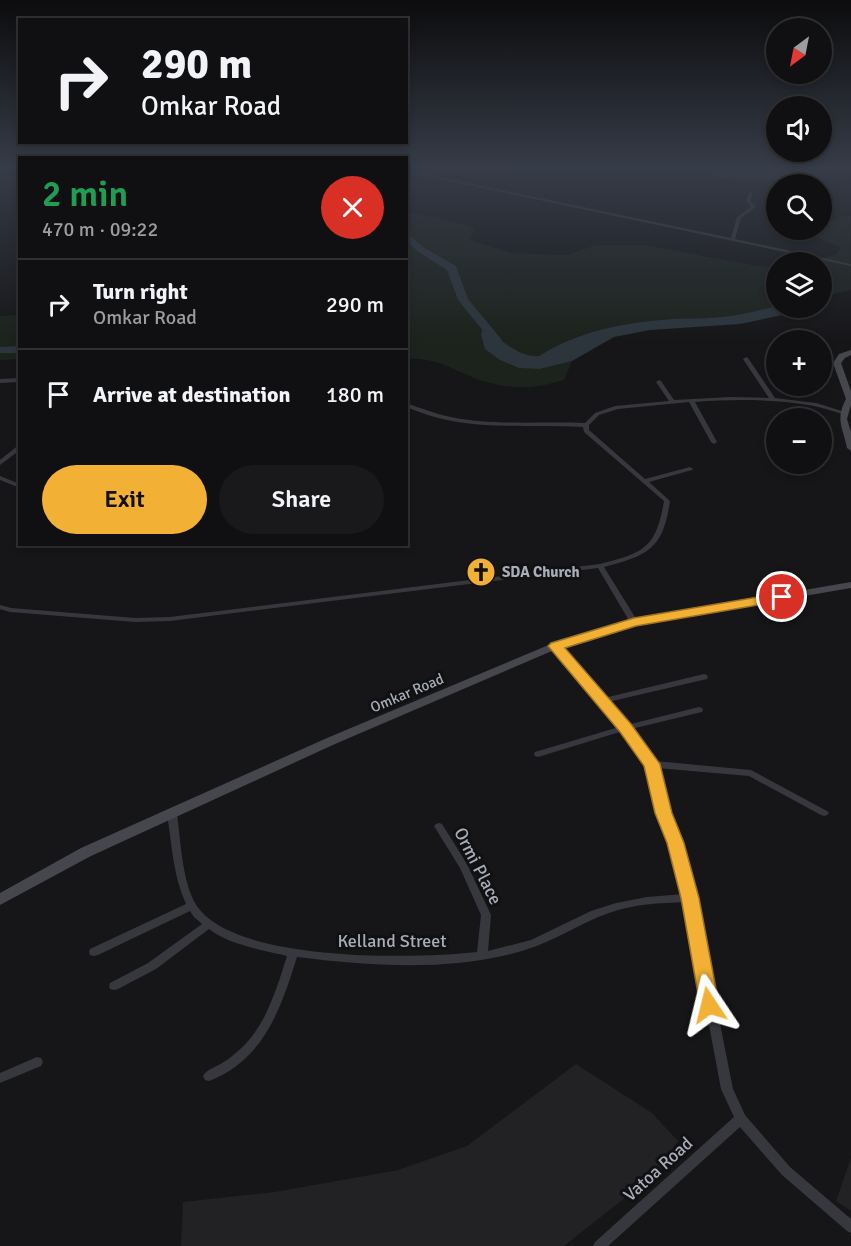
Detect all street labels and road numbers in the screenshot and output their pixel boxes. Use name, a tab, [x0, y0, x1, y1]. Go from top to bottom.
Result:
street label: Omkar Road	[368, 669, 446, 717]
street label: Ormi Place	[449, 824, 507, 908]
street label: Kelland Street	[337, 930, 447, 952]
street label: Vatoa Road	[619, 1132, 697, 1206]

